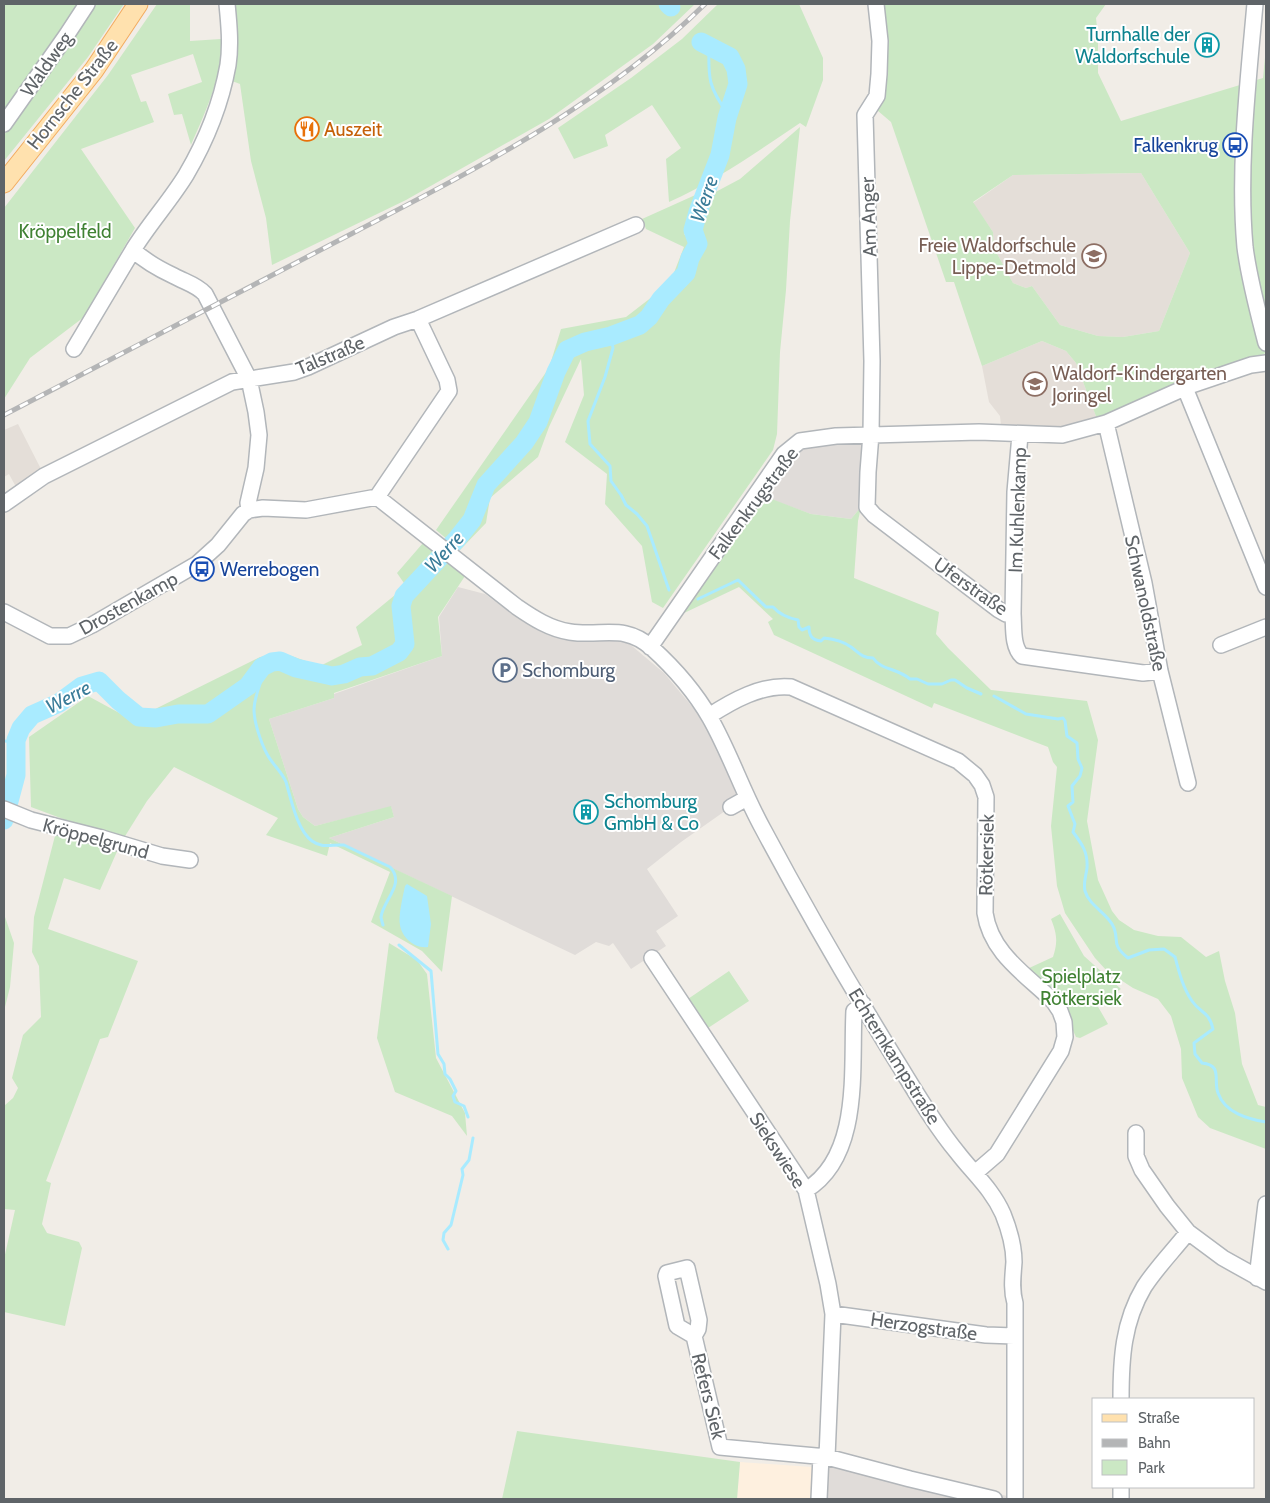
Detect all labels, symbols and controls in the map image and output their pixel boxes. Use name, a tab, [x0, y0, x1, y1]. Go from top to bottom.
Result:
place label: Turnhalle der Waldorfschule	[1075, 23, 1190, 68]
street label: Waldweg	[16, 27, 77, 101]
building icon: Turnhalle der Waldorfschule	[1194, 32, 1220, 58]
street label: Hornsche Straße	[22, 34, 123, 154]
restaurant icon: Auszeit	[294, 116, 320, 142]
place label: Auszeit	[324, 118, 383, 141]
bus stop icon: Falkenkrug	[1222, 132, 1248, 158]
place label: Falkenkrug	[1133, 134, 1219, 157]
water label: Werre	[685, 173, 723, 225]
street label: Am Anger	[856, 177, 881, 257]
park label: Kröppelfeld	[18, 220, 112, 243]
place label: Freie Waldorfschule Lippe-Detmold	[919, 234, 1076, 279]
school or university icon: Freie Waldorfschule Lippe-Detmold	[1081, 243, 1107, 269]
street label: Talstraße	[292, 331, 368, 380]
place label: Waldorf-Kindergarten Joringel	[1051, 362, 1227, 407]
school or university icon: Waldorf-Kindergarten Joringel	[1022, 371, 1048, 397]
street label: Falkenkrugstraße	[704, 442, 803, 564]
street label: Im Kuhlenkamp	[1004, 447, 1031, 573]
water label: Werre	[419, 526, 469, 578]
street label: Schwanoldstraße	[1120, 533, 1171, 674]
street label: Uferstraße	[929, 553, 1012, 620]
bus stop icon: Werrebogen	[189, 556, 215, 582]
place label: Werrebogen	[220, 558, 319, 581]
street label: Drostenkamp	[75, 567, 182, 640]
parking icon: Schomburg	[492, 657, 518, 683]
place label: Schomburg	[522, 659, 616, 682]
water label: Werre	[41, 675, 95, 719]
place label: Schomburg GmbH & Co	[604, 790, 699, 835]
building icon: Schomburg GmbH & Co	[573, 799, 599, 825]
street label: Kröppelgrund	[40, 813, 151, 864]
street label: Rötkersiek	[974, 813, 999, 896]
park label: Spielplatz Rötkersiek	[1040, 965, 1122, 1010]
street label: Echternkampstraße	[843, 984, 946, 1129]
street label: Siekswiese	[744, 1108, 811, 1193]
street label: Herzogstraße	[869, 1308, 979, 1345]
street label: Refers Siek	[687, 1351, 730, 1442]
legend	[1092, 1398, 1255, 1488]
text: Straße	[1138, 1409, 1180, 1427]
text: Bahn	[1138, 1434, 1171, 1452]
text: Park	[1138, 1459, 1165, 1477]

